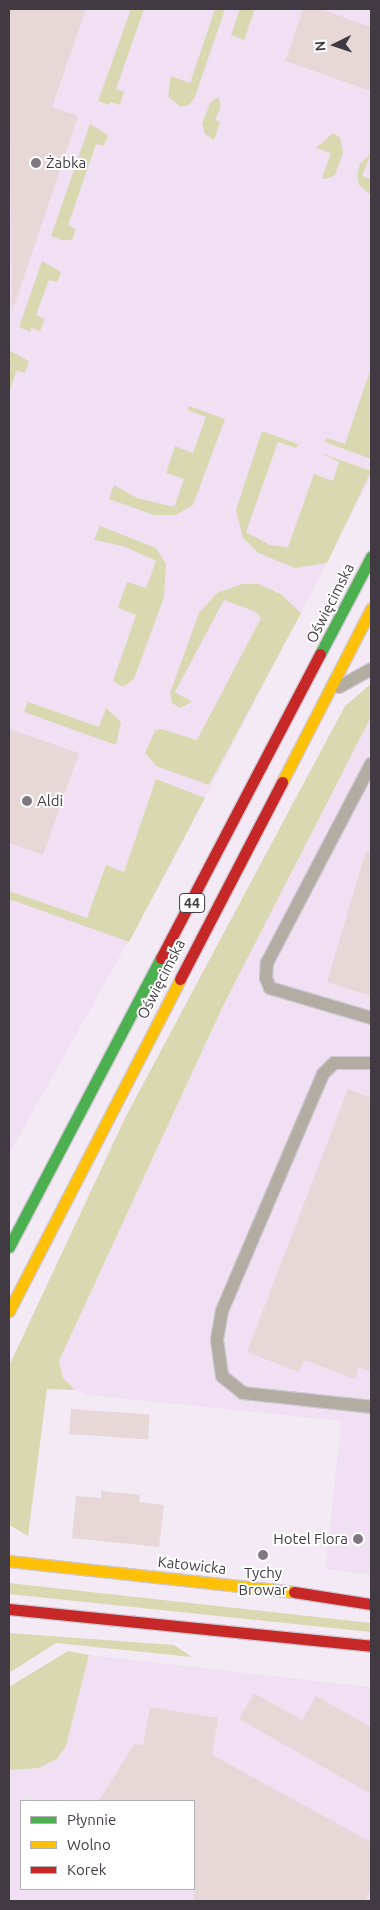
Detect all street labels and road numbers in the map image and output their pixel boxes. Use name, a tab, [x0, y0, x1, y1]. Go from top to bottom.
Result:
street label: Oświęcimska	[302, 560, 358, 646]
road number: 44	[178, 891, 206, 914]
street label: Oświęcimska	[133, 936, 189, 1022]
street label: Katowicka	[157, 1552, 227, 1578]

